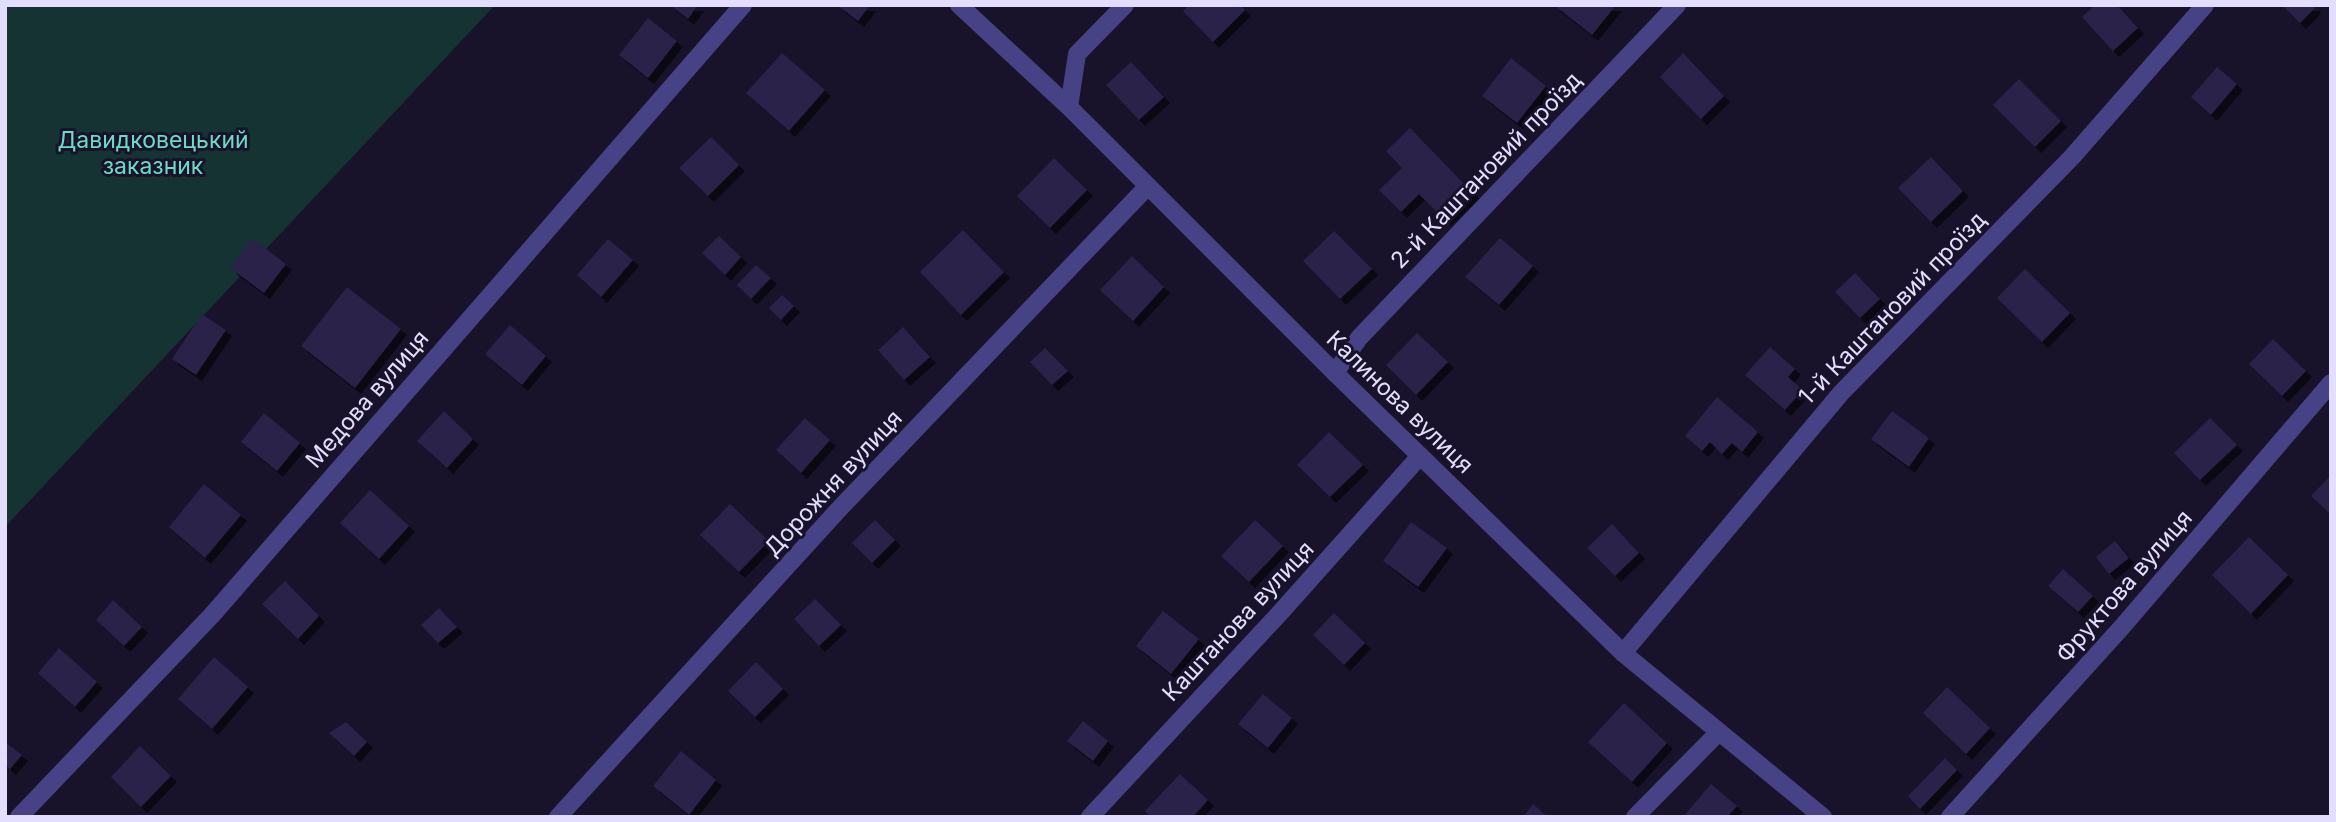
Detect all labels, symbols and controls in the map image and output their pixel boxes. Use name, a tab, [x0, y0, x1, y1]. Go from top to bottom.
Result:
street label: 2-й Каштановий проїзд	[1385, 66, 1587, 274]
park label: Давидковецький заказник	[57, 126, 249, 180]
street label: 1-й Каштановий проїзд	[1792, 206, 1992, 410]
street label: Медова вулиця	[300, 325, 434, 473]
street label: Калинова вулиця	[1321, 325, 1479, 479]
street label: Дорожня вулиця	[758, 404, 908, 562]
street label: Фруктова вулиця	[2050, 504, 2198, 668]
street label: Каштанова вулиця	[1157, 535, 1319, 707]

